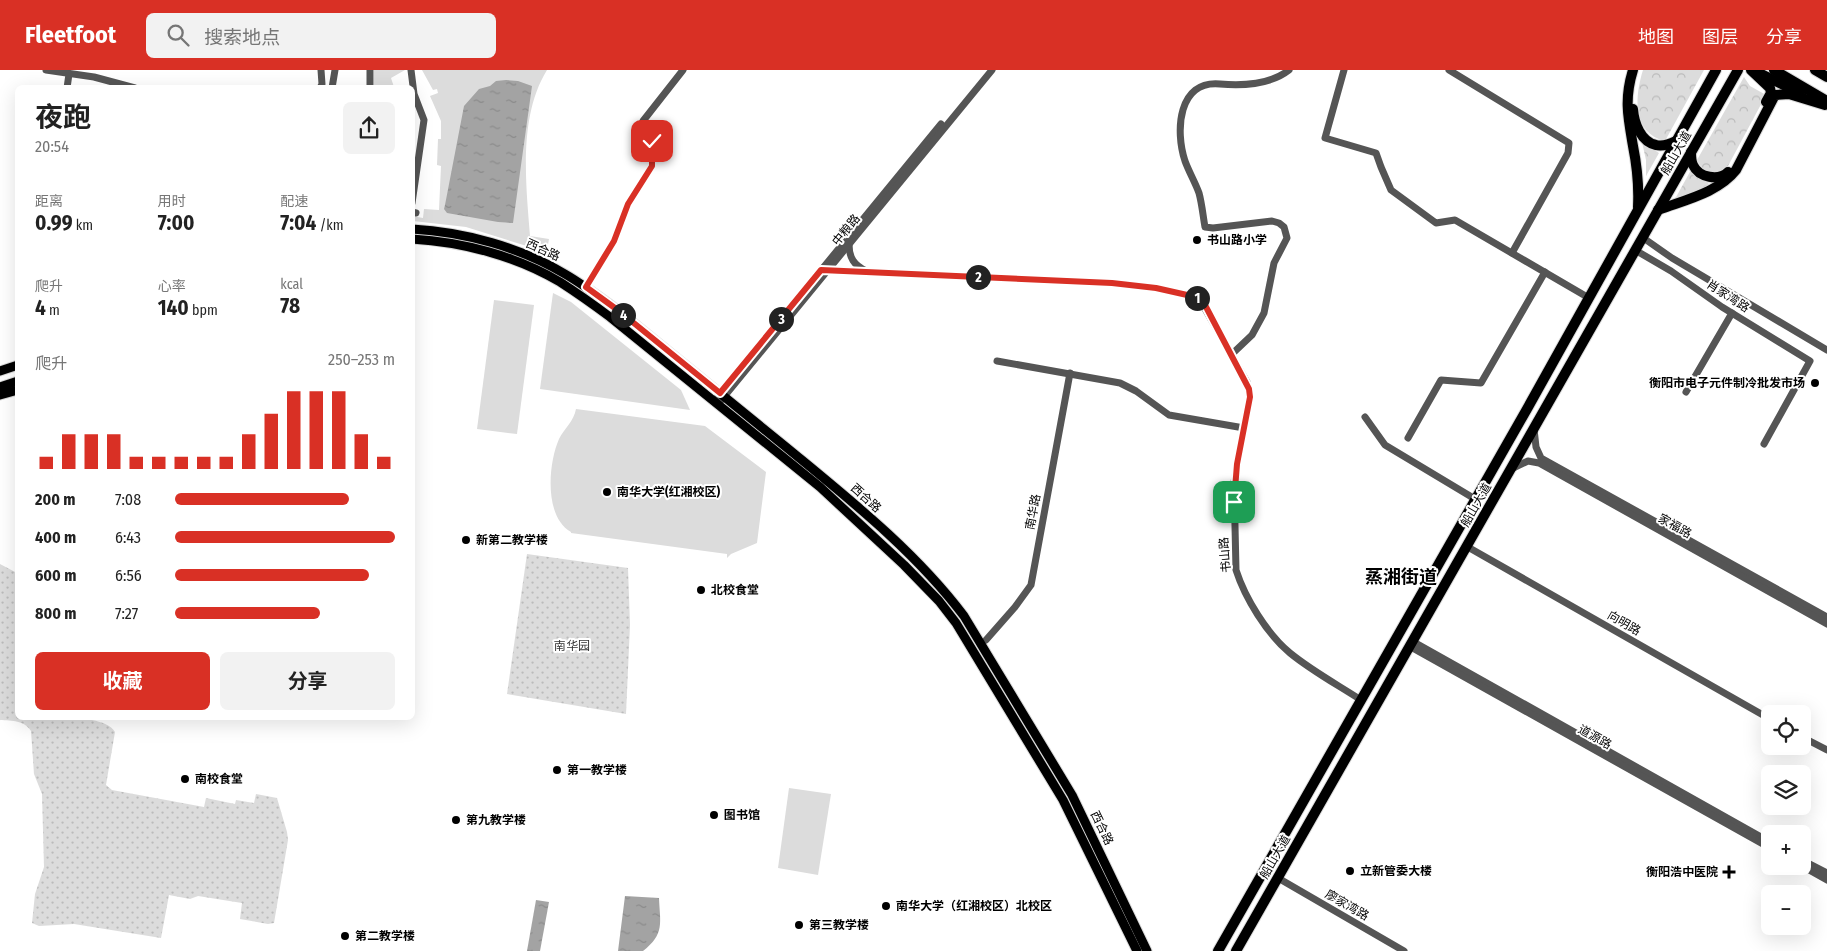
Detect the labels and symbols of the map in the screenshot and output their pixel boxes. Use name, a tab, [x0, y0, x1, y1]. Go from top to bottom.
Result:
pin	[631, 120, 673, 162]
street label: 船山大道	[1658, 129, 1694, 177]
street label: 中粮路	[829, 212, 863, 248]
place label: 书山路小学	[1207, 233, 1267, 247]
marker: 书山路小学	[1191, 234, 1203, 246]
street label: 西合路	[524, 236, 562, 264]
pin: 2	[966, 264, 990, 290]
street label: 肖家湾路	[1704, 277, 1752, 315]
pin: 1	[1184, 286, 1210, 310]
pin: 4	[610, 302, 636, 328]
pin: 3	[768, 306, 794, 332]
place label: 衡阳市电子元件制冷批发市场	[1649, 376, 1805, 390]
marker: 衡阳市电子元件制冷批发市场	[1809, 377, 1821, 389]
street label: 西合路	[848, 481, 884, 515]
pin	[1213, 481, 1255, 523]
street label: 船山大道	[1458, 481, 1494, 529]
place label: 南华大学(红湘校区)	[617, 485, 721, 499]
marker: 南华大学(红湘校区)	[601, 486, 613, 498]
street label: 南华路	[1023, 493, 1043, 531]
street label: 家福路	[1656, 511, 1694, 541]
place label: 新第二教学楼	[476, 533, 548, 547]
marker: 新第二教学楼	[460, 534, 472, 546]
street label: 书山路	[1216, 536, 1234, 574]
district label: 蒸湘街道	[1365, 566, 1437, 588]
place label: 北校食堂	[711, 583, 759, 597]
marker: 北校食堂	[695, 584, 707, 596]
street label: 向明路	[1605, 608, 1643, 638]
park label: 南华园	[554, 639, 590, 653]
street label: 道源路	[1576, 722, 1614, 752]
place label: 第一教学楼	[567, 763, 627, 777]
marker: 第一教学楼	[551, 764, 563, 776]
place label: 南校食堂	[195, 772, 243, 786]
marker: 南校食堂	[179, 773, 191, 785]
place label: 图书馆	[724, 808, 760, 822]
marker: 图书馆	[708, 809, 720, 821]
street label: 西合路	[1088, 809, 1116, 847]
place label: 第九教学楼	[466, 813, 526, 827]
marker: 第九教学楼	[450, 814, 462, 826]
street label: 船山大道	[1257, 833, 1293, 881]
place label: 立新管委大楼	[1360, 864, 1432, 878]
marker: 立新管委大楼	[1344, 865, 1356, 877]
place label: 衡阳浩中医院	[1646, 865, 1718, 879]
marker: 衡阳浩中医院	[1722, 865, 1736, 879]
street label: 廖家湾路	[1323, 887, 1371, 923]
place label: 南华大学（红湘校区）北校区	[896, 899, 1052, 913]
marker: 南华大学（红湘校区）北校区	[880, 900, 892, 912]
place label: 第三教学楼	[809, 918, 869, 932]
marker: 第三教学楼	[793, 919, 805, 931]
place label: 第二教学楼	[355, 929, 415, 943]
marker: 第二教学楼	[339, 930, 351, 942]

